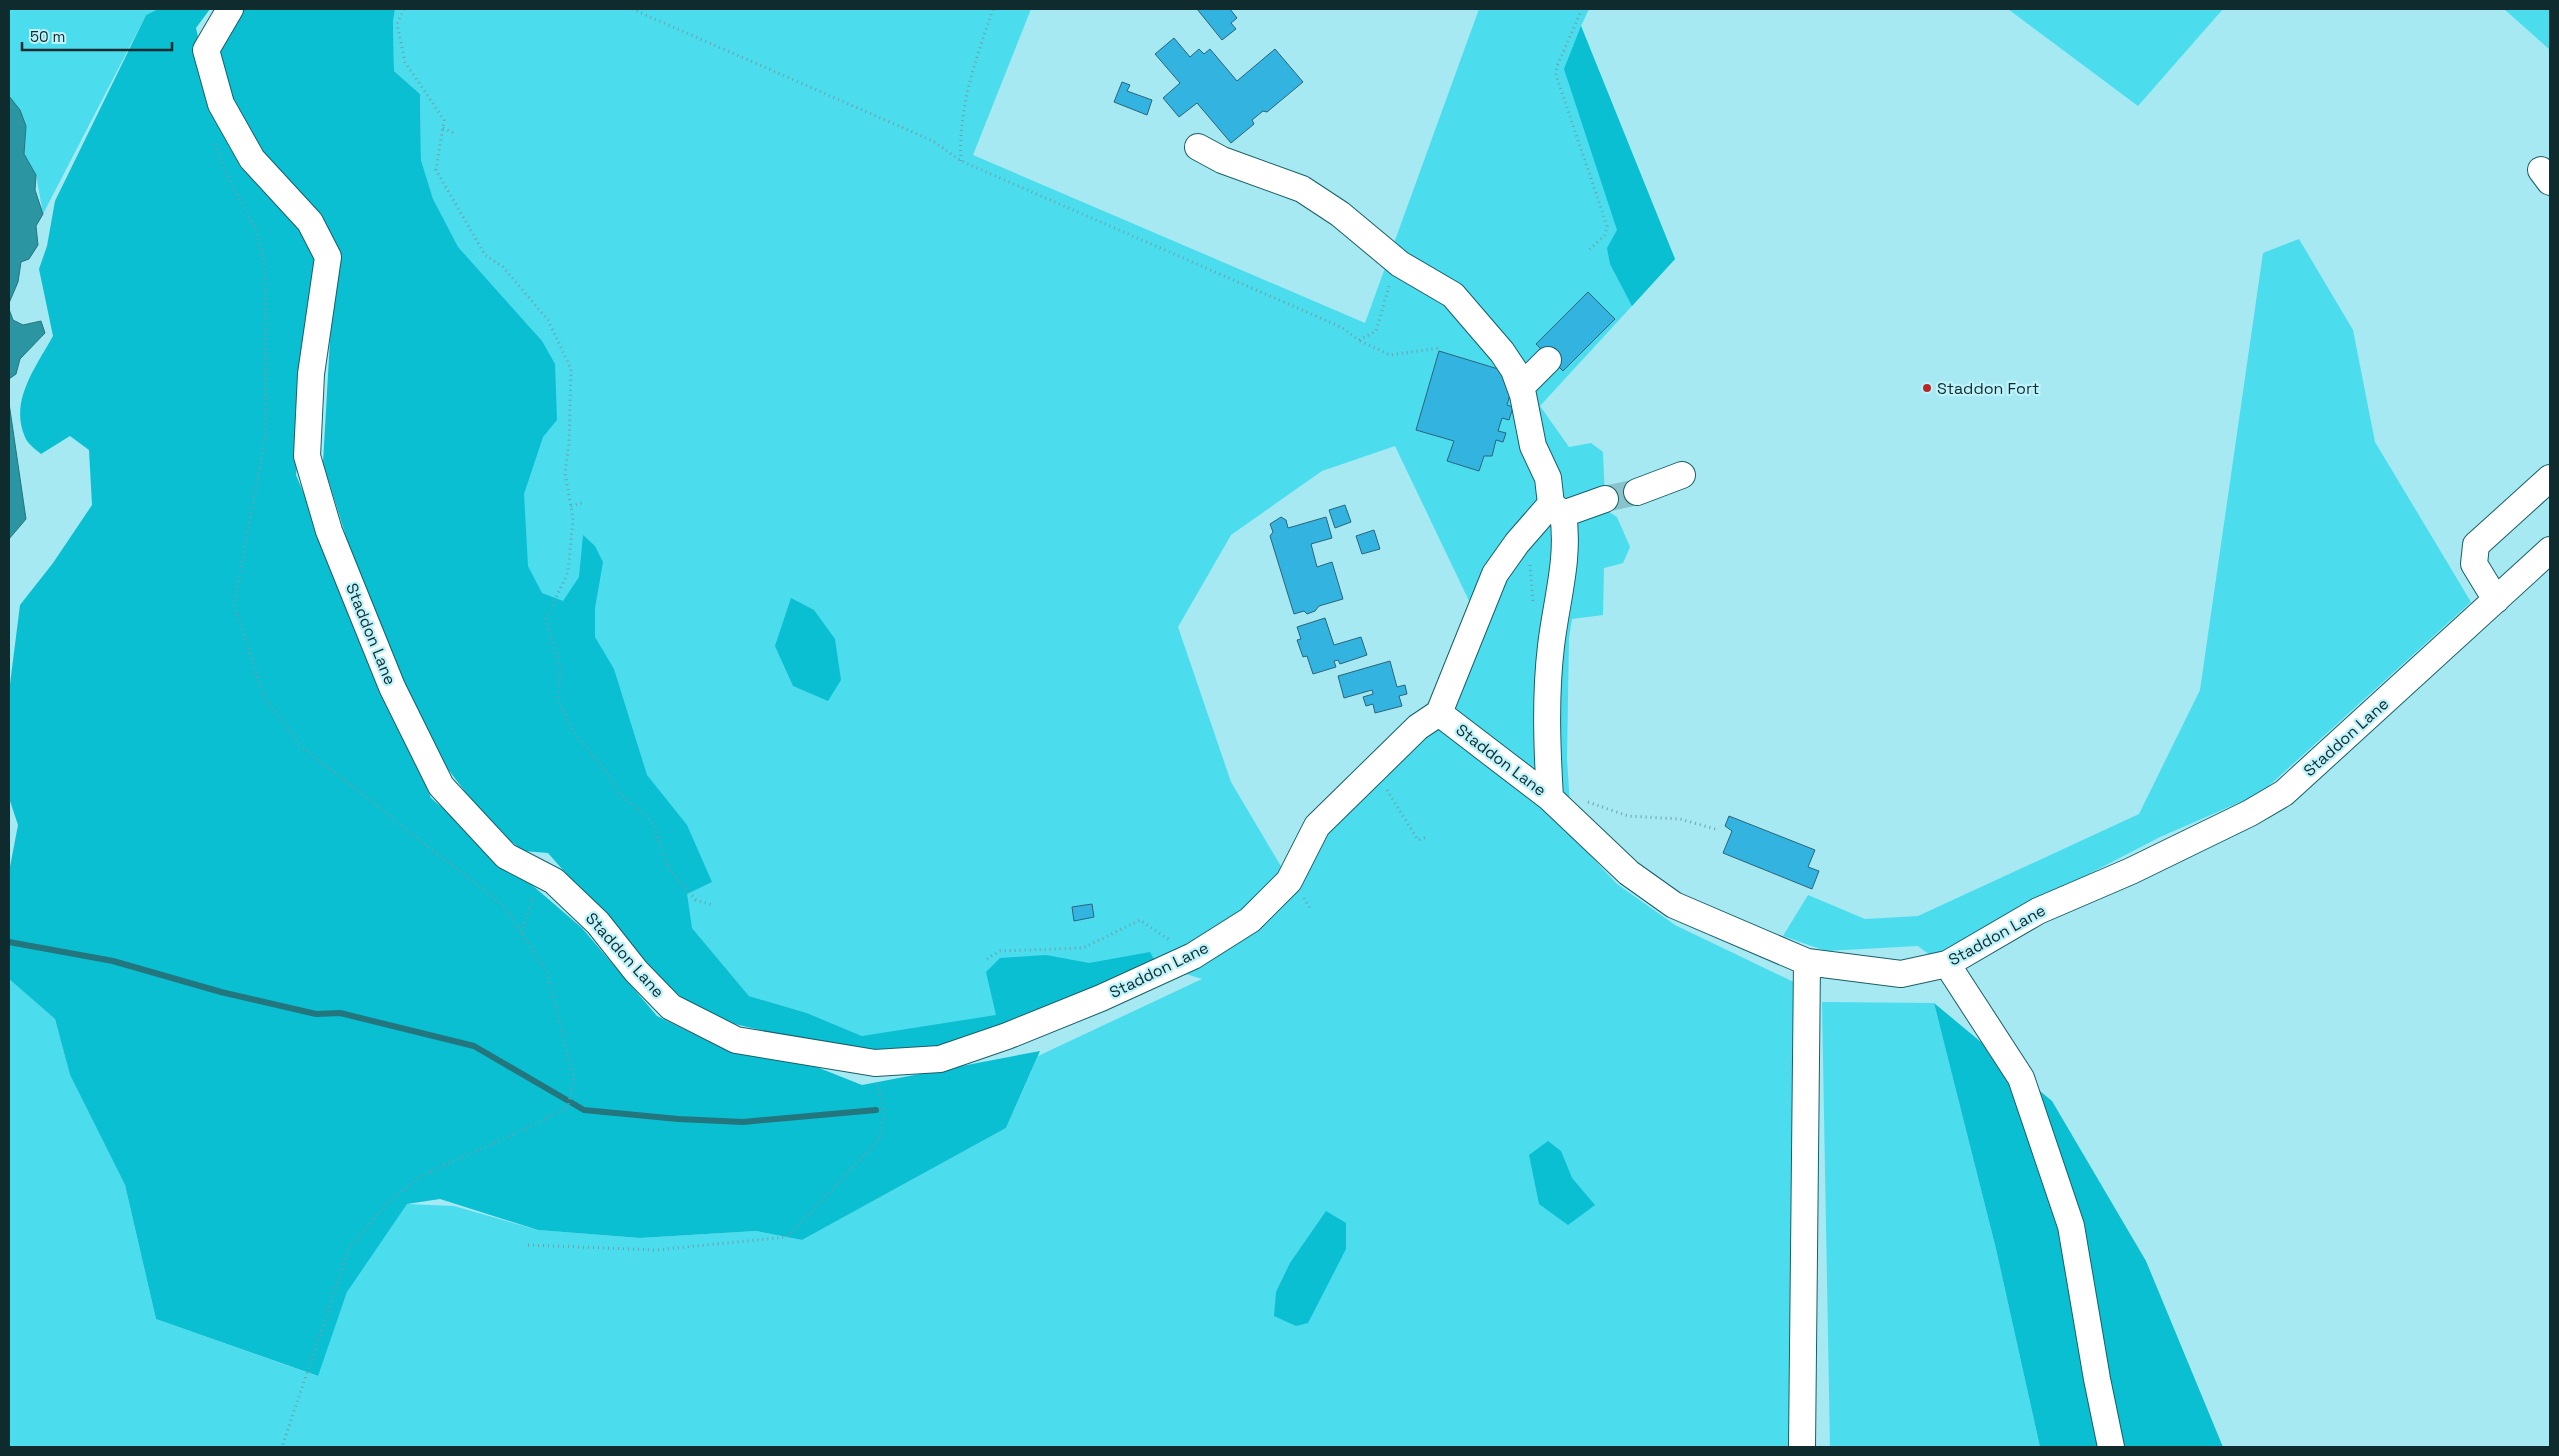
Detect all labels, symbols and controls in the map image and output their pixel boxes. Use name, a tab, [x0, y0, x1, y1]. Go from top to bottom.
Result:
scale bar	[22, 20, 172, 52]
text: 50 m	[30, 27, 65, 46]
place label: Staddon Fort	[1937, 378, 2039, 399]
marker: Staddon Fort	[1921, 382, 1933, 394]
street label: Staddon Lane	[341, 580, 401, 688]
street label: Staddon Lane	[2299, 693, 2393, 781]
street label: Staddon Lane	[1452, 719, 1550, 801]
street label: Staddon Lane	[1945, 900, 2049, 970]
street label: Staddon Lane	[581, 908, 669, 1002]
street label: Staddon Lane	[1106, 937, 1212, 1003]

